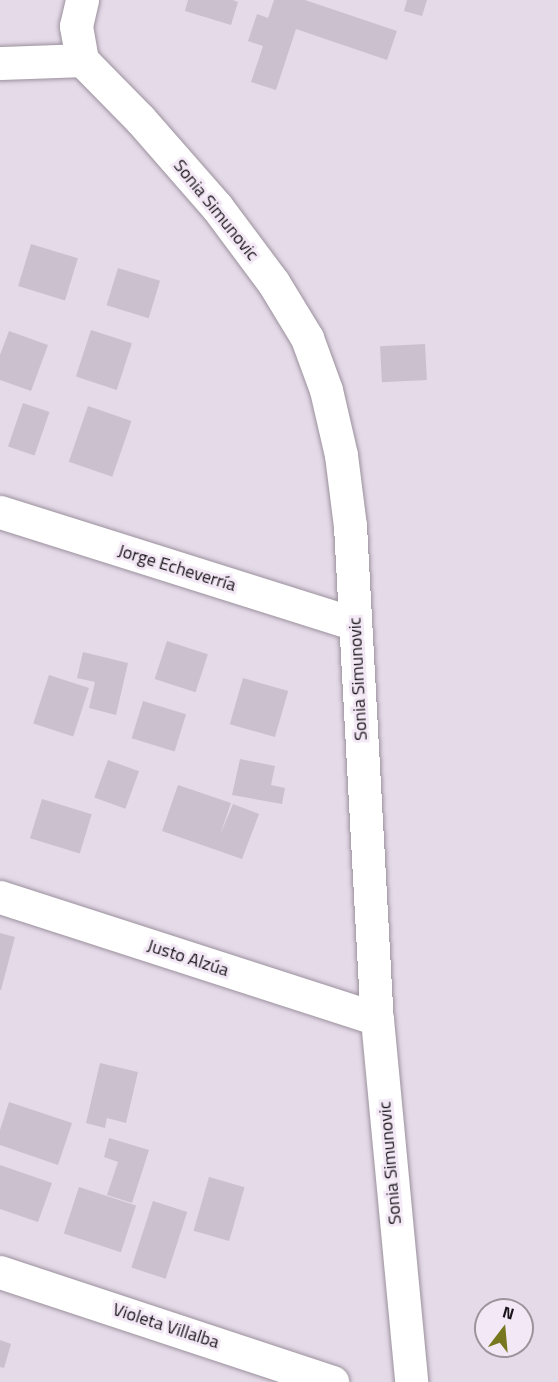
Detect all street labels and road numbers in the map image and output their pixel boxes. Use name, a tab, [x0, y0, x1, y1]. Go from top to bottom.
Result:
street label: Sonia Simunovic	[169, 155, 263, 265]
street label: Jorge Echeverría	[115, 540, 239, 596]
street label: Sonia Simunovic	[344, 617, 372, 741]
street label: Justo Alzúa	[144, 935, 232, 981]
street label: Sonia Simunovic	[374, 1100, 406, 1226]
street label: Violeta Villalba	[110, 1299, 222, 1353]

